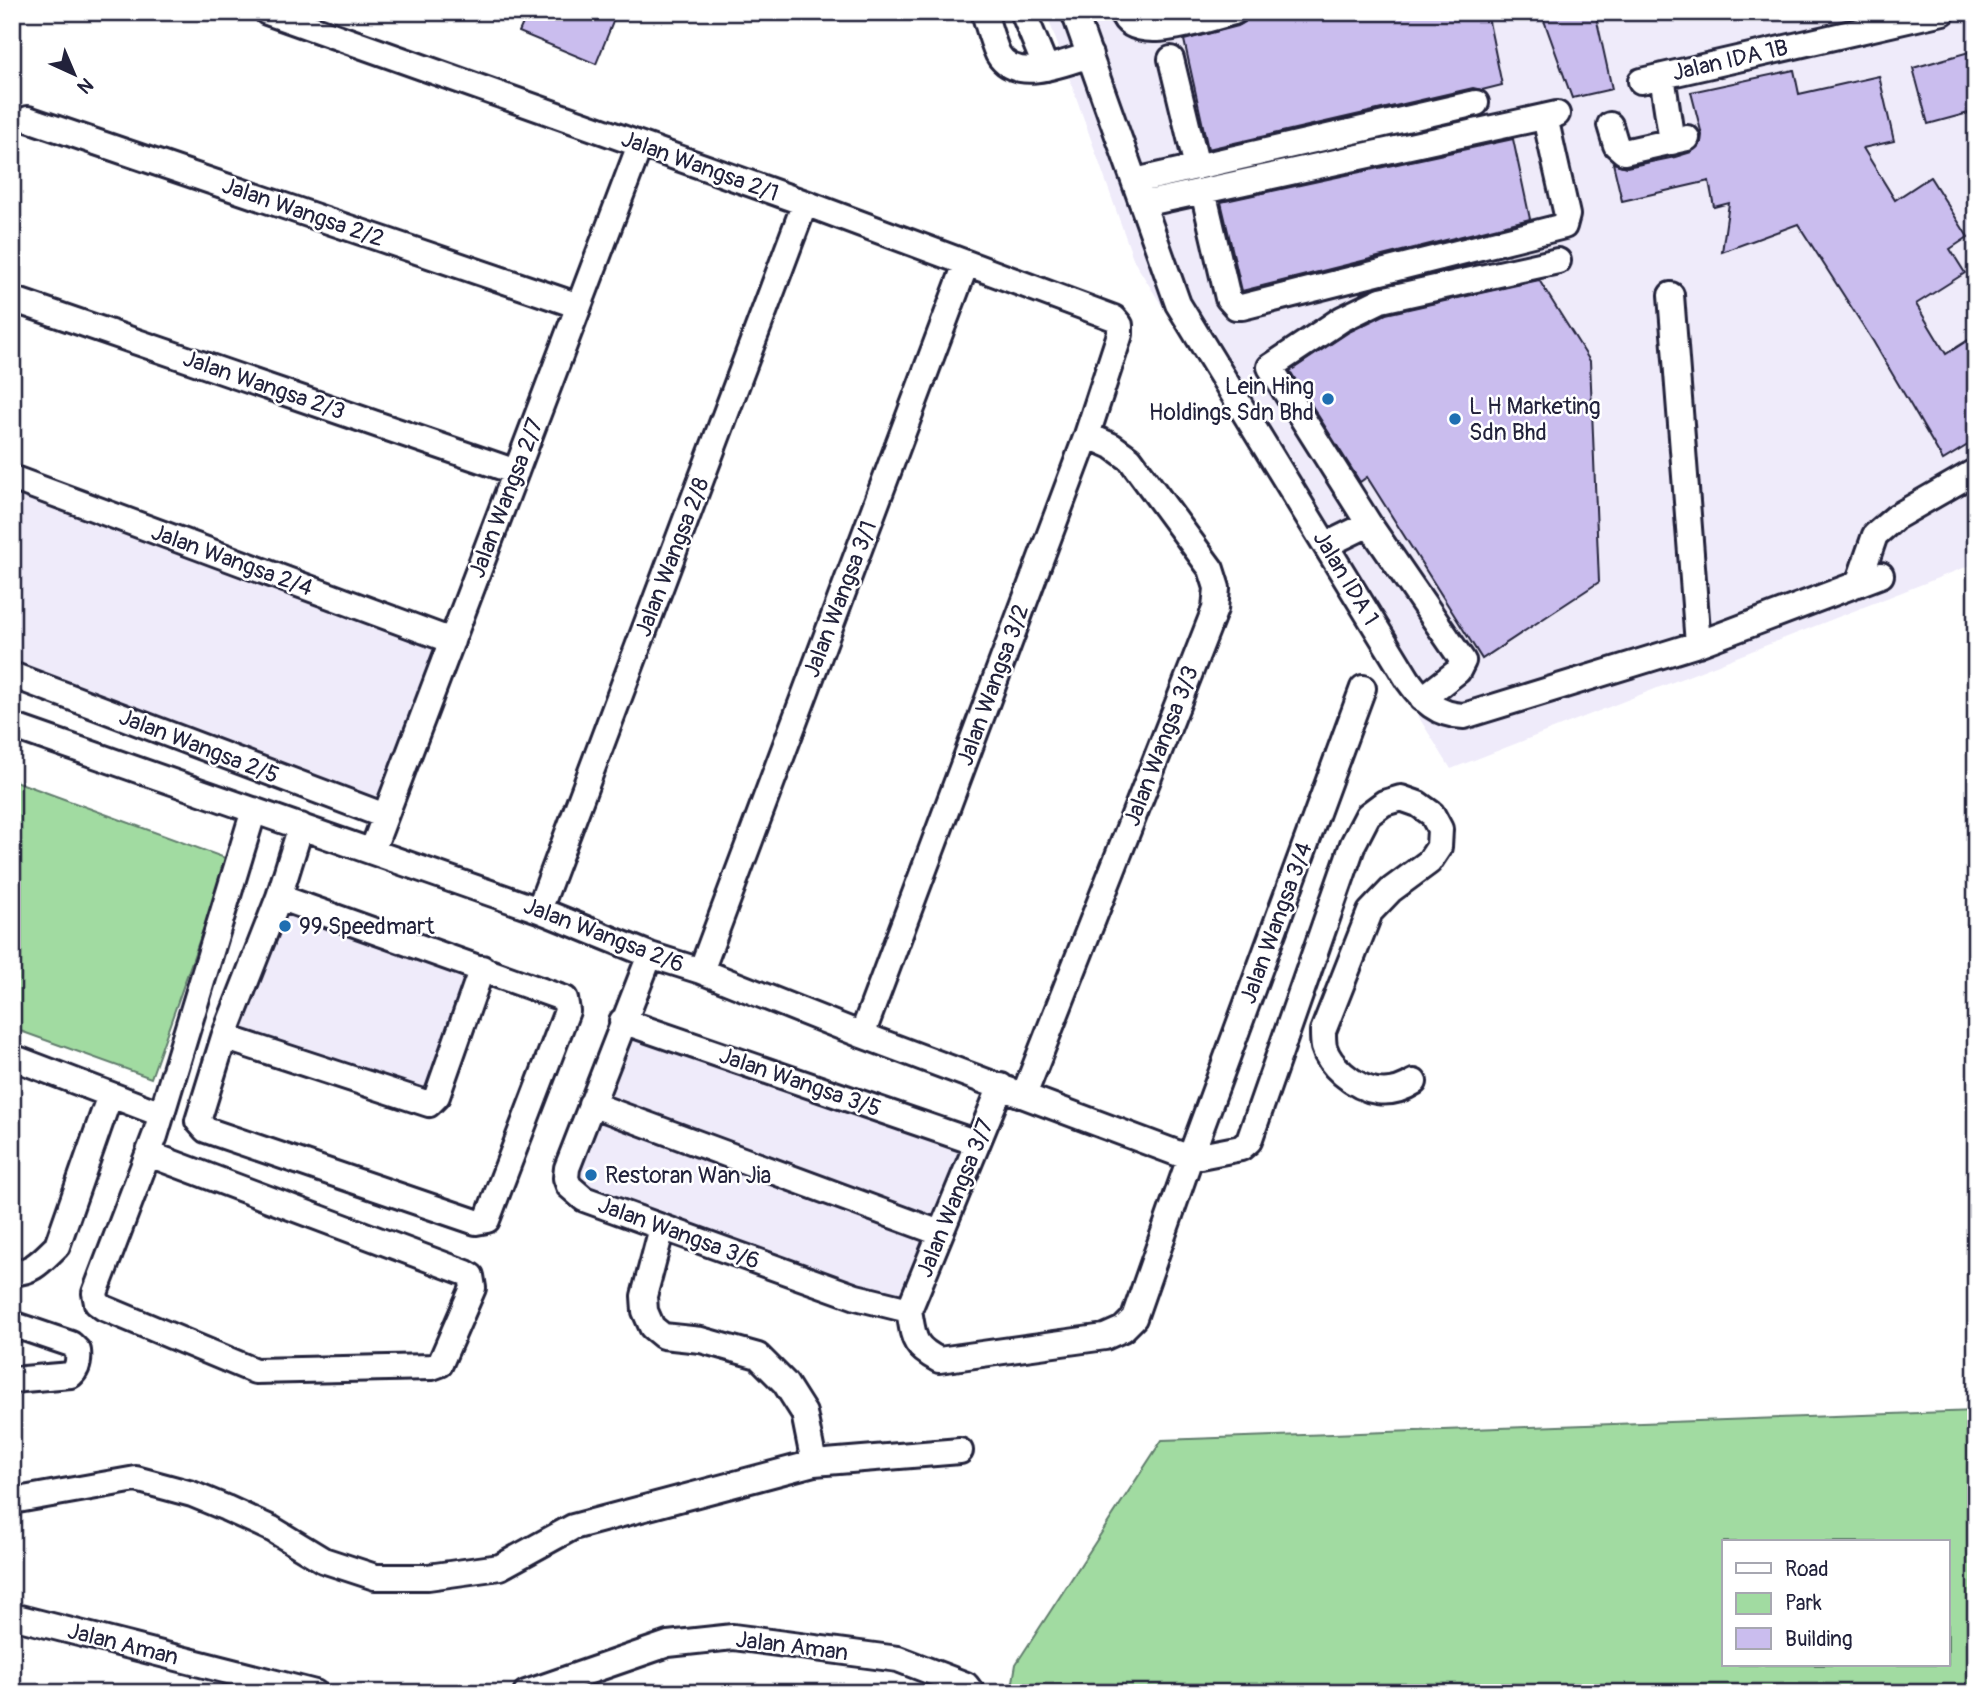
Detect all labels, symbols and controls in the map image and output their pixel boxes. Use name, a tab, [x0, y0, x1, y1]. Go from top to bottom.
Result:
street label: Jalan IDA 1B	[1669, 33, 1791, 87]
north arrow	[38, 38, 108, 108]
text: N	[72, 72, 98, 99]
street label: Jalan Wangsa 2/1	[617, 124, 783, 208]
street label: Jalan Wangsa 2/2	[218, 171, 388, 253]
street label: Jalan Wangsa 2/3	[179, 344, 349, 426]
place label: Lein Hing Holdings Sdn Bhd	[1149, 372, 1314, 427]
marker: Lein Hing Holdings Sdn Bhd	[1320, 391, 1336, 407]
place label: L H Marketing Sdn Bhd	[1469, 392, 1601, 447]
marker: L H Marketing Sdn Bhd	[1447, 411, 1463, 427]
street label: Jalan Wangsa 2/7	[462, 414, 550, 582]
street label: Jalan Wangsa 2/8	[628, 473, 716, 641]
street label: Jalan Wangsa 2/4	[147, 517, 317, 603]
street label: Jalan Wangsa 3/1	[797, 517, 883, 681]
street label: Jalan IDA 1	[1307, 526, 1385, 630]
street label: Jalan Wangsa 3/2	[950, 600, 1036, 770]
street label: Jalan Wangsa 3/3	[1117, 662, 1205, 830]
street label: Jalan Wangsa 2/5	[115, 702, 283, 790]
street label: Jalan Wangsa 3/4	[1233, 838, 1319, 1008]
street label: Jalan Wangsa 2/6	[519, 891, 689, 979]
place label: 99 Speedmart	[299, 912, 435, 941]
marker: 99 Speedmart	[277, 918, 293, 934]
street label: Jalan Wangsa 3/5	[715, 1041, 885, 1123]
street label: Jalan Wangsa 3/7	[910, 1114, 1000, 1282]
place label: Restoran Wan Jia	[605, 1161, 771, 1190]
marker: Restoran Wan Jia	[583, 1167, 599, 1183]
street label: Jalan Wangsa 3/6	[594, 1190, 764, 1276]
legend	[1722, 1540, 1950, 1666]
text: Road	[1785, 1556, 1829, 1583]
text: Park	[1785, 1590, 1822, 1617]
street label: Jalan Aman	[65, 1616, 181, 1672]
street label: Jalan Aman	[734, 1625, 850, 1667]
text: Building	[1785, 1626, 1852, 1653]

